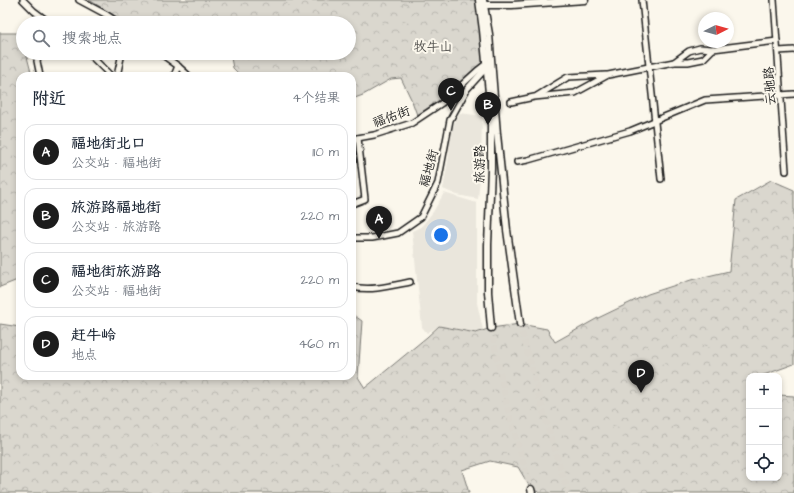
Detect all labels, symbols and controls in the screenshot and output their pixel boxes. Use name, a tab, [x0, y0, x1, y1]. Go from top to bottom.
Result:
north arrow	[698, 12, 734, 48]
search box	[16, 16, 356, 60]
icon: search	[30, 27, 52, 49]
text: 搜索地点	[62, 28, 122, 49]
park label: 牧牛山	[413, 38, 453, 56]
street label: 云驰路	[760, 66, 780, 106]
pin: C	[438, 78, 464, 111]
text: 附近	[32, 87, 66, 111]
text: 4个结果	[292, 89, 340, 107]
pin: B	[475, 92, 501, 125]
street label: 福佑街	[370, 102, 413, 132]
text: 福地街北口	[71, 133, 146, 154]
text: A	[42, 143, 50, 161]
text: 110 m	[312, 143, 339, 161]
street label: 旅游路	[471, 144, 489, 184]
street label: 福地街	[415, 147, 443, 190]
text: 公交站 · 福地街	[71, 154, 161, 172]
text: 旅游路福地街	[71, 197, 161, 218]
pin: A	[366, 206, 392, 239]
text: B	[41, 207, 51, 225]
text: 220 m	[301, 207, 339, 225]
text: 公交站 · 旅游路	[71, 218, 161, 236]
your location	[431, 225, 451, 245]
text: 福地街旅游路	[71, 261, 161, 282]
text: C	[41, 271, 51, 289]
text: 220 m	[301, 271, 339, 289]
text: 公交站 · 福地街	[71, 282, 161, 300]
text: 赶牛岭	[71, 325, 116, 346]
text: D	[42, 335, 50, 353]
text: 460 m	[298, 335, 339, 353]
text: 地点	[71, 346, 97, 364]
pin: D	[628, 360, 654, 393]
map controls	[746, 373, 782, 481]
button: +	[746, 373, 782, 409]
button: −	[746, 409, 782, 445]
button: locate	[746, 445, 782, 481]

